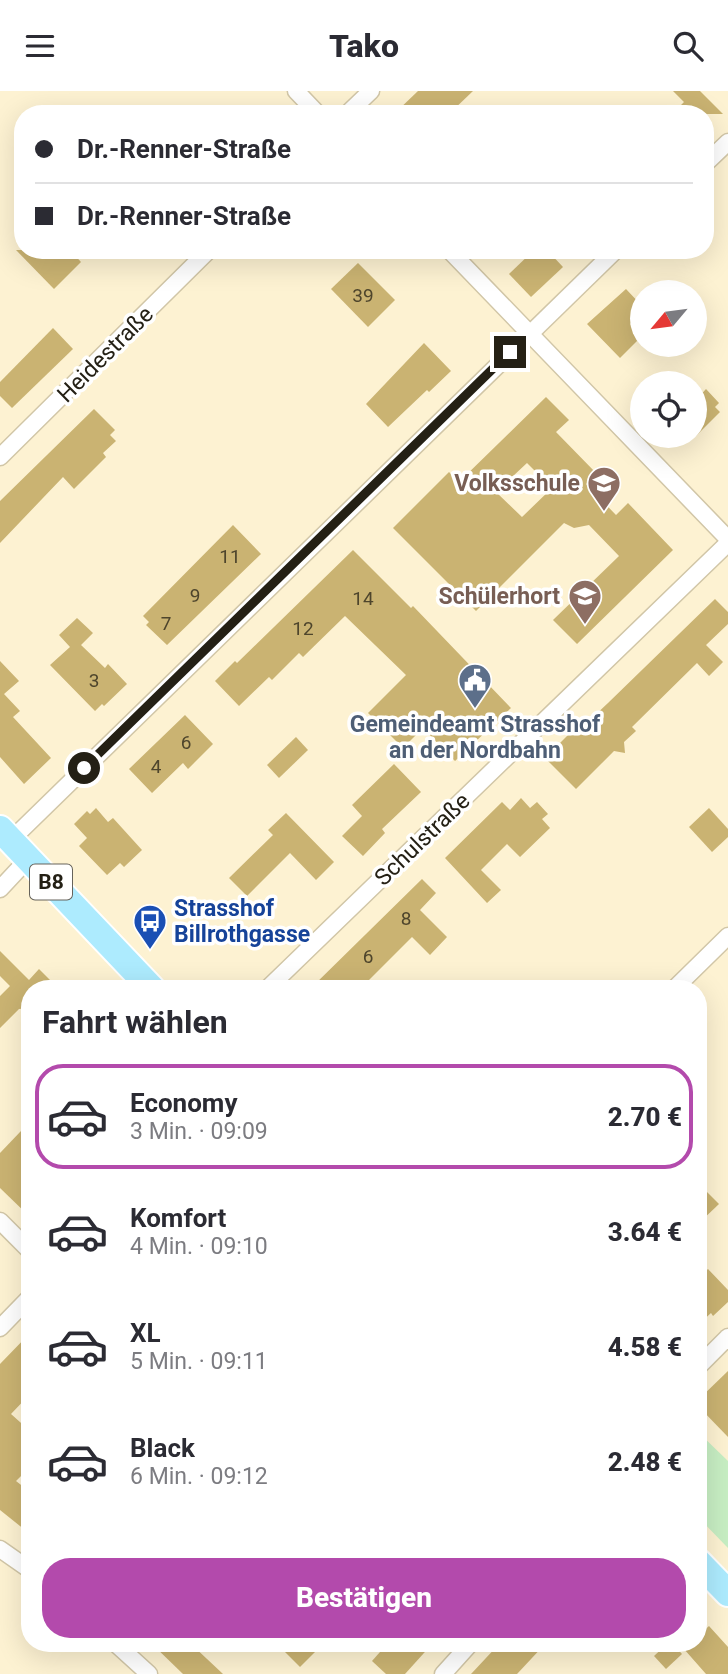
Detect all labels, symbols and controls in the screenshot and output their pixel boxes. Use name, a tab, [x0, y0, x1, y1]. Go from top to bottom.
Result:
icon: menu	[21, 27, 59, 65]
text: Tako	[329, 27, 399, 65]
icon: search	[669, 27, 707, 65]
text: Dr.-Renner-Straße	[77, 134, 291, 164]
text: Dr.-Renner-Straße	[77, 201, 291, 231]
north arrow	[630, 280, 707, 357]
map controls	[630, 280, 707, 448]
house number: 39	[352, 284, 374, 307]
street label: Heidestraße	[52, 301, 159, 408]
route end	[494, 336, 526, 368]
button: locate	[630, 371, 707, 448]
school or university icon: Volksschule	[585, 464, 623, 513]
place label: Volksschule	[454, 470, 580, 497]
house number: 11	[219, 545, 241, 568]
school or university icon: Schülerhort	[566, 577, 604, 626]
place label: Schülerhort	[439, 583, 560, 610]
house number: 9	[190, 584, 200, 607]
house number: 14	[352, 587, 374, 610]
house number: 7	[161, 612, 171, 635]
house number: 12	[292, 617, 314, 640]
public building icon: Gemeindeamt Strasshof an der Nordbahn	[456, 661, 494, 710]
house number: 3	[89, 669, 99, 692]
place label: Gemeindeamt Strasshof an der Nordbahn	[350, 711, 601, 764]
house number: 6	[181, 731, 191, 754]
route start	[68, 752, 100, 784]
house number: 4	[151, 755, 162, 778]
street label: Schulstraße	[369, 787, 476, 891]
road number: B8	[30, 865, 72, 899]
place label: Strasshof Billrothgasse	[174, 895, 310, 948]
bus stop icon: Strasshof Billrothgasse	[131, 902, 169, 951]
house number: 8	[401, 907, 411, 930]
house number: 6	[363, 945, 373, 968]
text: Fahrt wählen	[42, 1003, 228, 1041]
icon: car	[46, 1085, 109, 1148]
text: Economy	[130, 1088, 237, 1118]
text: 2.70 €	[608, 1102, 682, 1132]
text: 3 Min. · 09:09	[130, 1118, 268, 1145]
icon: car	[46, 1200, 109, 1263]
text: Komfort	[130, 1203, 226, 1233]
text: 3.64 €	[608, 1217, 682, 1247]
text: 4 Min. · 09:10	[130, 1233, 268, 1260]
icon: car	[46, 1315, 109, 1378]
text: XL	[130, 1318, 161, 1348]
text: 4.58 €	[608, 1332, 682, 1362]
text: 5 Min. · 09:11	[130, 1348, 268, 1375]
icon: car	[46, 1430, 109, 1493]
text: Black	[130, 1433, 195, 1463]
text: 2.48 €	[608, 1447, 682, 1477]
text: 6 Min. · 09:12	[130, 1463, 268, 1490]
button: Bestätigen	[42, 1558, 686, 1638]

